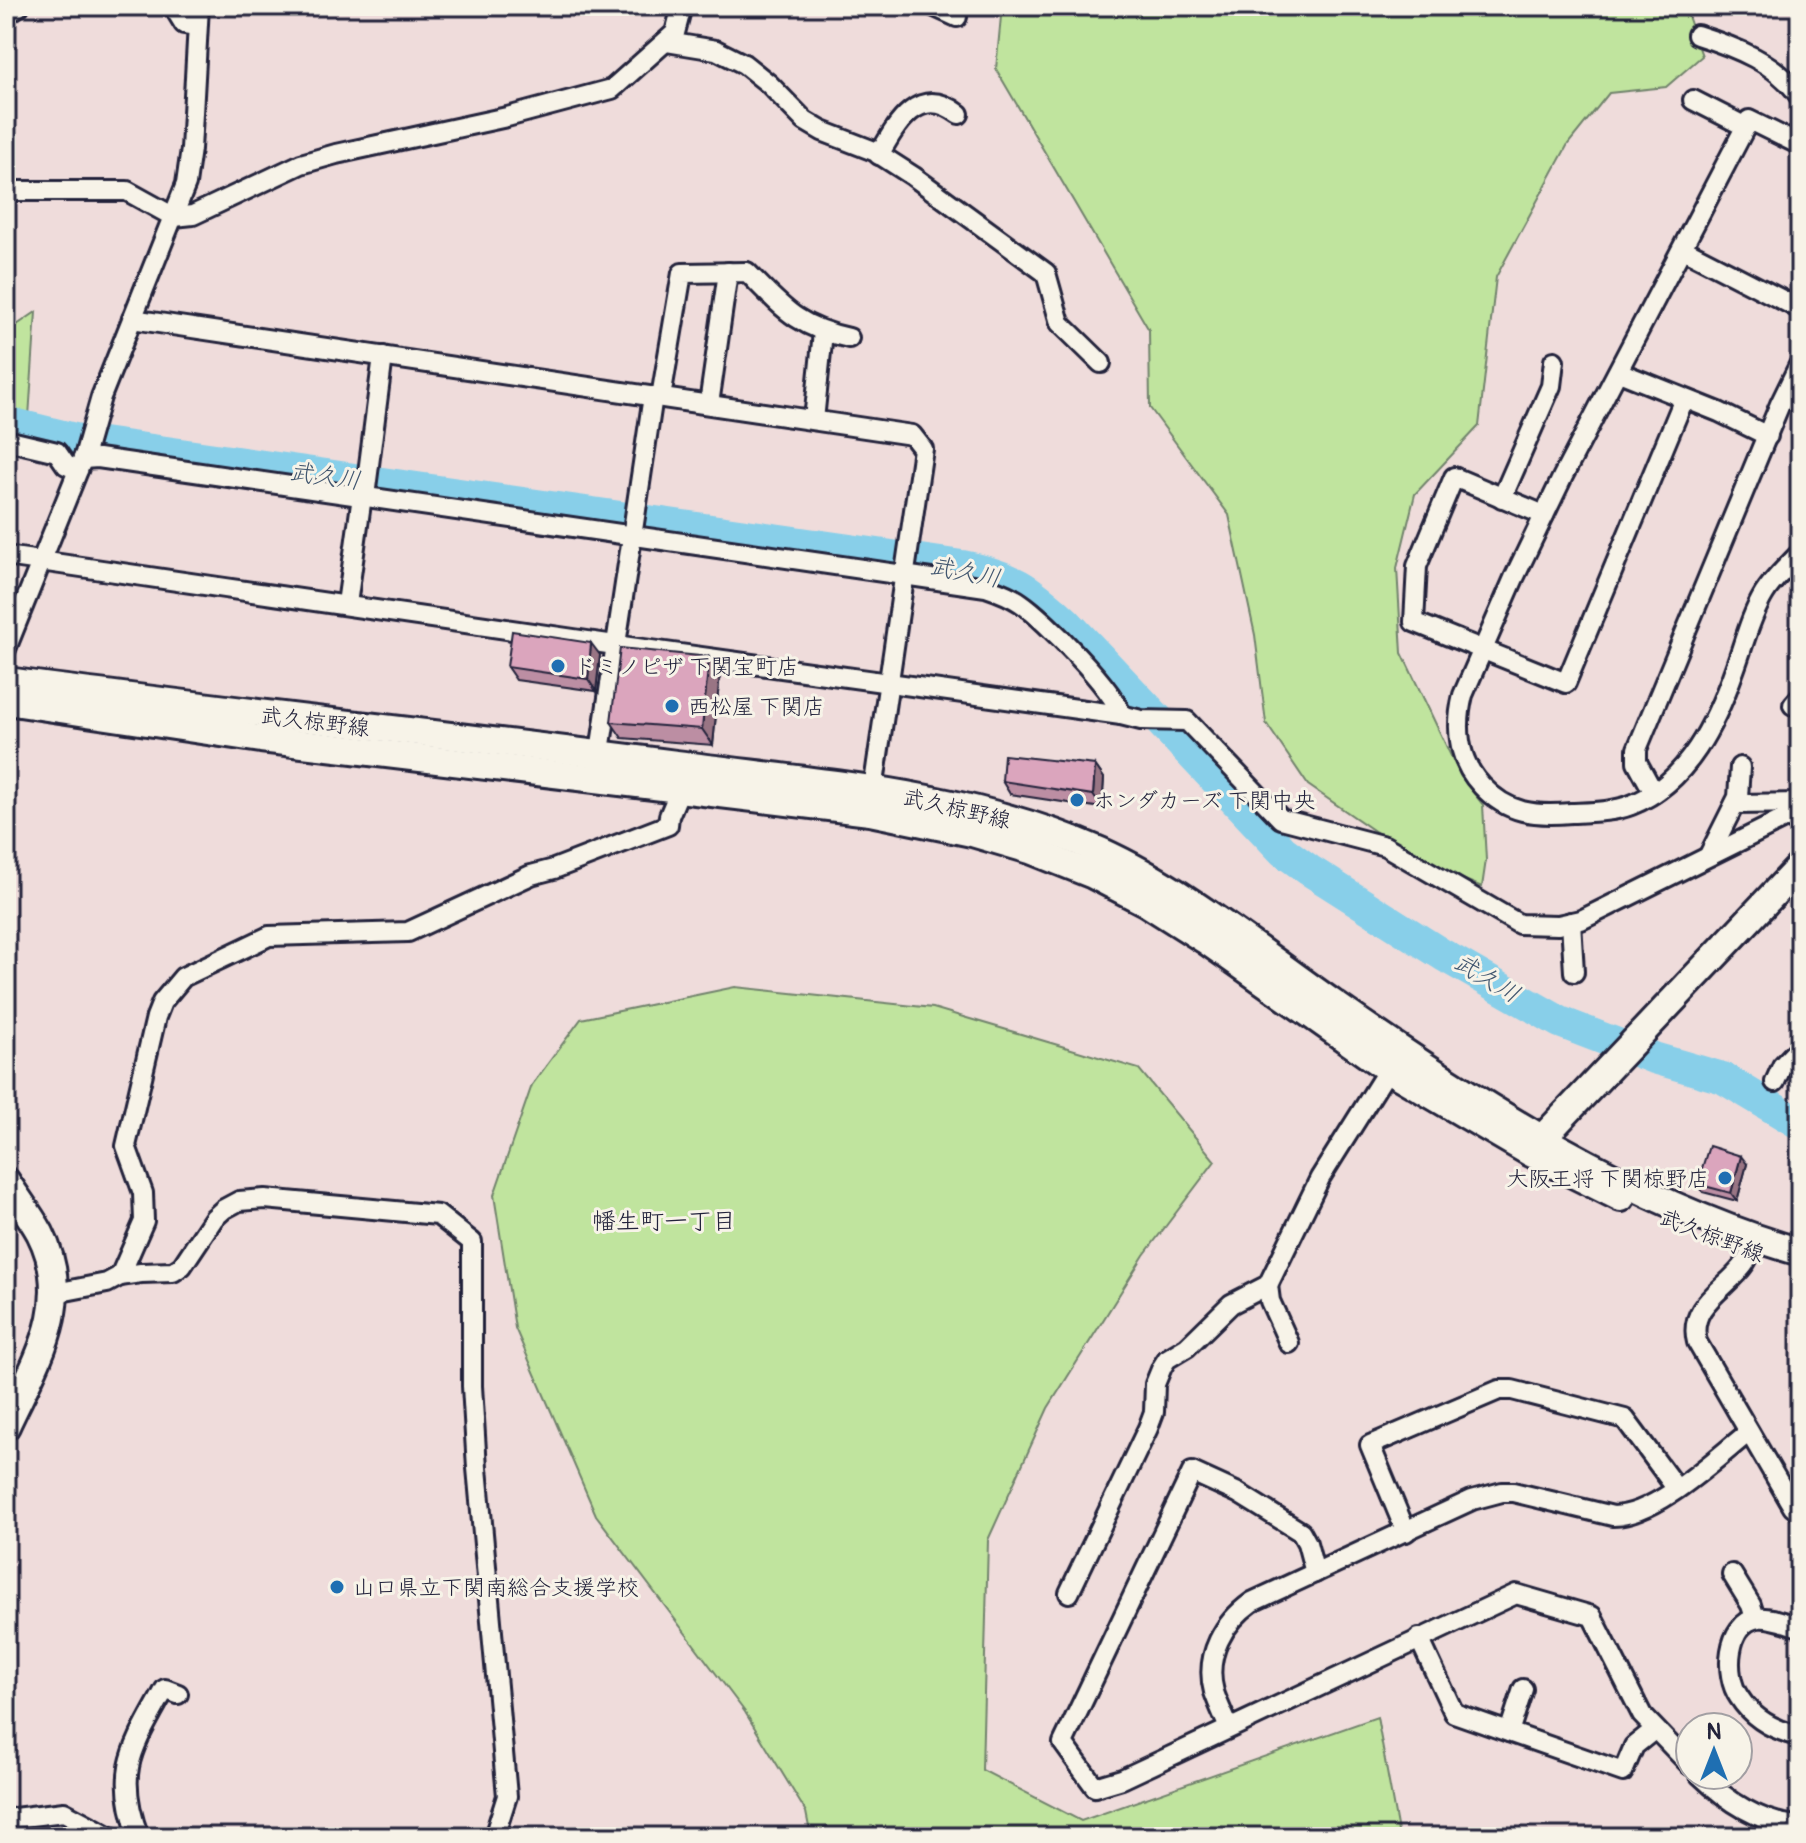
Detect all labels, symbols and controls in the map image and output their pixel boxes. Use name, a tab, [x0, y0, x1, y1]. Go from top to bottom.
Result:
water label: 武久川	[287, 457, 363, 496]
water label: 武久川	[927, 551, 1003, 594]
place label: ドミノピザ 下関宝町店	[574, 653, 799, 681]
marker: ドミノピザ 下関宝町店	[549, 657, 567, 675]
place label: 西松屋 下関店	[688, 693, 825, 721]
marker: 西松屋 下関店	[663, 697, 681, 715]
street label: 武久椋野線	[259, 701, 371, 743]
street label: 武久椋野線	[900, 783, 1014, 835]
place label: ホンダカーズ 下関中央	[1093, 787, 1315, 815]
marker: ホンダカーズ 下関中央	[1068, 791, 1086, 809]
water label: 武久川	[1448, 947, 1525, 1009]
place label: 大阪王将 下関椋野店	[1506, 1165, 1709, 1193]
marker: 大阪王将 下関椋野店	[1716, 1169, 1734, 1187]
street label: 武久椋野線	[1655, 1203, 1768, 1269]
district label: 幡生町一丁目	[592, 1207, 736, 1236]
place label: 山口県立下関南総合支援学校	[353, 1574, 639, 1602]
marker: 山口県立下関南総合支援学校	[328, 1578, 346, 1596]
north arrow	[1674, 1711, 1754, 1791]
text: N	[1707, 1718, 1722, 1746]

